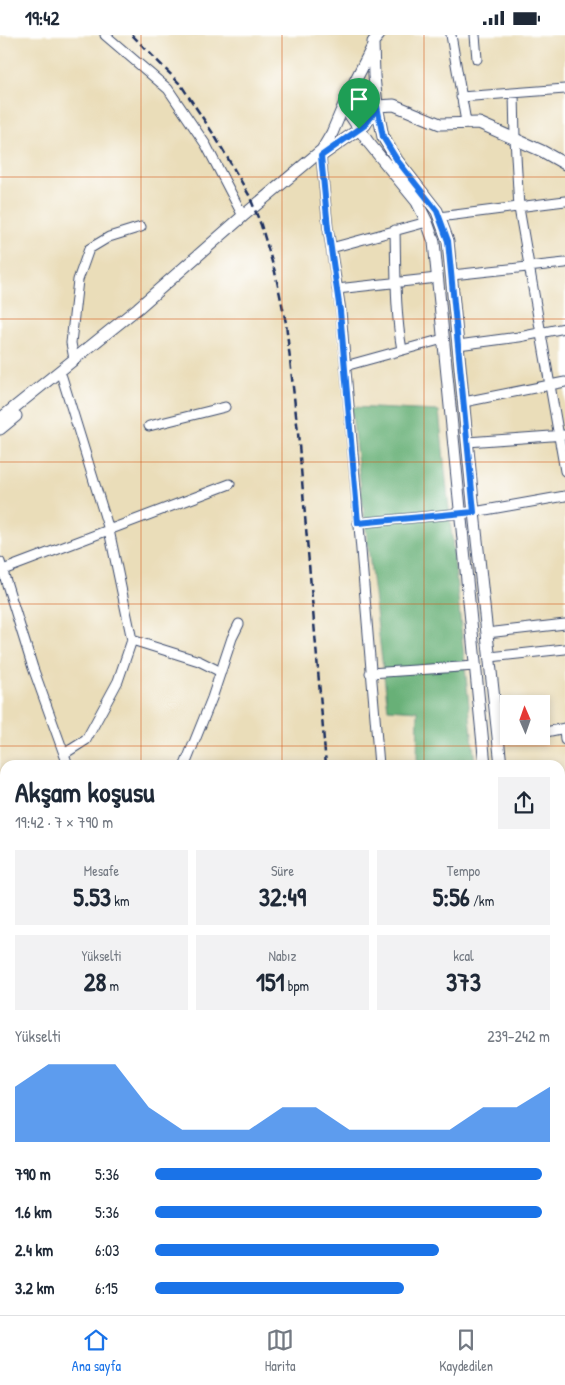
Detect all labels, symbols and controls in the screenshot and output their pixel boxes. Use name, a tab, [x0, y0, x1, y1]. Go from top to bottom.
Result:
text: 19:42	[25, 5, 59, 31]
pin	[338, 78, 380, 129]
icon: arrive	[345, 85, 373, 113]
north arrow	[500, 695, 550, 745]
map controls	[500, 695, 550, 745]
text: Akşam koşusu	[15, 773, 154, 811]
button: share	[498, 777, 550, 829]
text: 19:42 · 7 × 790 m	[15, 811, 113, 833]
text: Mesafe	[84, 861, 119, 880]
text: Süre	[271, 861, 294, 880]
text: Tempo	[447, 861, 480, 880]
text: 5.53	[73, 880, 111, 914]
text: 32:49	[259, 880, 306, 914]
text: 5:56	[433, 880, 470, 914]
text: km	[111, 891, 130, 910]
text: /km	[470, 891, 494, 910]
text: Yükselti	[81, 946, 122, 965]
text: Nabız	[269, 946, 296, 965]
text: kcal	[453, 946, 474, 965]
text: 28	[84, 965, 106, 999]
text: 151	[256, 965, 285, 999]
text: 373	[446, 965, 481, 999]
text: m	[106, 976, 119, 995]
text: bpm	[285, 976, 309, 995]
text: Yükselti	[15, 1025, 61, 1047]
text: 239–242 m	[487, 1025, 550, 1047]
text: 790 m	[15, 1163, 51, 1185]
text: 5:36	[95, 1163, 119, 1185]
text: 1.6 km	[15, 1201, 52, 1223]
text: 5:36	[95, 1201, 119, 1223]
text: 2.4 km	[15, 1239, 53, 1261]
text: 6:03	[95, 1239, 119, 1261]
text: 3.2 km	[15, 1277, 54, 1299]
text: 6:15	[95, 1277, 118, 1299]
tab: Ana sayfa	[72, 1326, 121, 1375]
tab: Harita	[265, 1326, 296, 1375]
tab: Kaydedilen	[439, 1326, 493, 1375]

